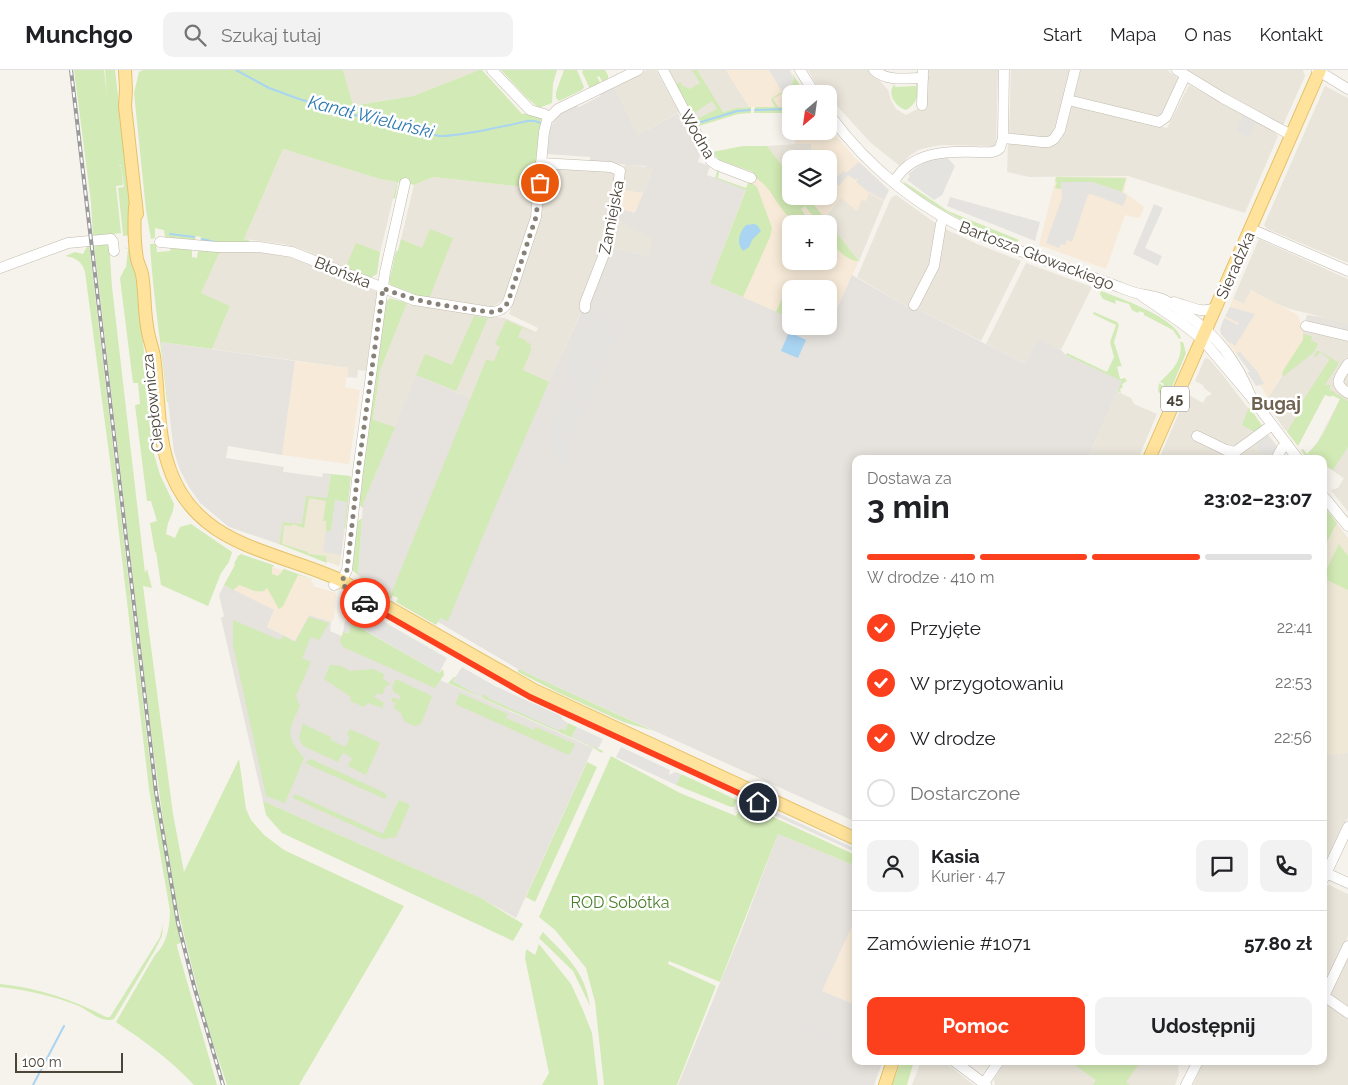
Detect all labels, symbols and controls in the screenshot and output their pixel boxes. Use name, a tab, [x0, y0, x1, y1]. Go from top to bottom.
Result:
search box	[163, 12, 513, 57]
text: Munchgo	[25, 20, 133, 49]
icon: search	[181, 21, 209, 49]
text: Szukaj tutaj	[221, 24, 321, 46]
text: Start	[1043, 24, 1082, 45]
text: Mapa	[1110, 24, 1156, 45]
text: O nas	[1184, 24, 1231, 45]
text: Kontakt	[1259, 24, 1323, 45]
north arrow	[782, 85, 838, 140]
map controls	[782, 85, 837, 335]
water label: Kanał Wieluński	[306, 91, 437, 143]
street label: Wodna	[676, 106, 719, 162]
button: layers	[782, 150, 837, 205]
pin	[519, 162, 561, 204]
icon: bag	[526, 169, 554, 197]
street label: Zamiejska	[595, 179, 628, 256]
button: +	[782, 215, 837, 270]
street label: Bartosza Głowackiego	[957, 217, 1117, 294]
street label: Sieradzka	[1212, 229, 1259, 302]
street label: Błońska	[312, 253, 374, 292]
button: −	[782, 280, 837, 335]
street label: Ciepłownicza	[138, 353, 167, 453]
road number: 45	[1161, 386, 1189, 412]
district label: Bugaj	[1251, 393, 1301, 414]
text: Dostawa za	[867, 469, 952, 488]
text: 23:02–23:07	[1204, 487, 1312, 509]
text: 3 min	[867, 488, 950, 525]
text: W drodze · 410 m	[867, 568, 994, 587]
courier	[340, 578, 390, 628]
icon: car	[351, 589, 379, 617]
icon: check	[867, 614, 895, 642]
text: Przyjęte	[910, 617, 981, 639]
text: 22:41	[1277, 618, 1312, 637]
icon: check	[867, 669, 895, 697]
text: W przygotowaniu	[910, 672, 1064, 694]
text: 22:53	[1275, 673, 1312, 692]
icon: check	[867, 724, 895, 752]
text: W drodze	[910, 727, 996, 749]
text: 22:56	[1274, 728, 1312, 747]
pin	[737, 781, 779, 823]
text: Dostarczone	[910, 782, 1020, 804]
icon: home	[744, 788, 772, 816]
button: person	[867, 840, 919, 892]
button: chat	[1196, 840, 1248, 892]
button: phone	[1260, 840, 1312, 892]
text: Kasia	[931, 845, 980, 867]
text: Kurier · 4.7	[931, 867, 1005, 886]
park label: ROD Sobótka	[570, 893, 670, 912]
text: Zamówienie #1071	[867, 932, 1031, 954]
text: 57.80 zł	[1244, 932, 1312, 954]
button: Pomoc	[867, 997, 1085, 1055]
button: Udostępnij	[1095, 997, 1312, 1055]
scale bar	[15, 1050, 122, 1073]
text: 100 m	[22, 1054, 62, 1070]

